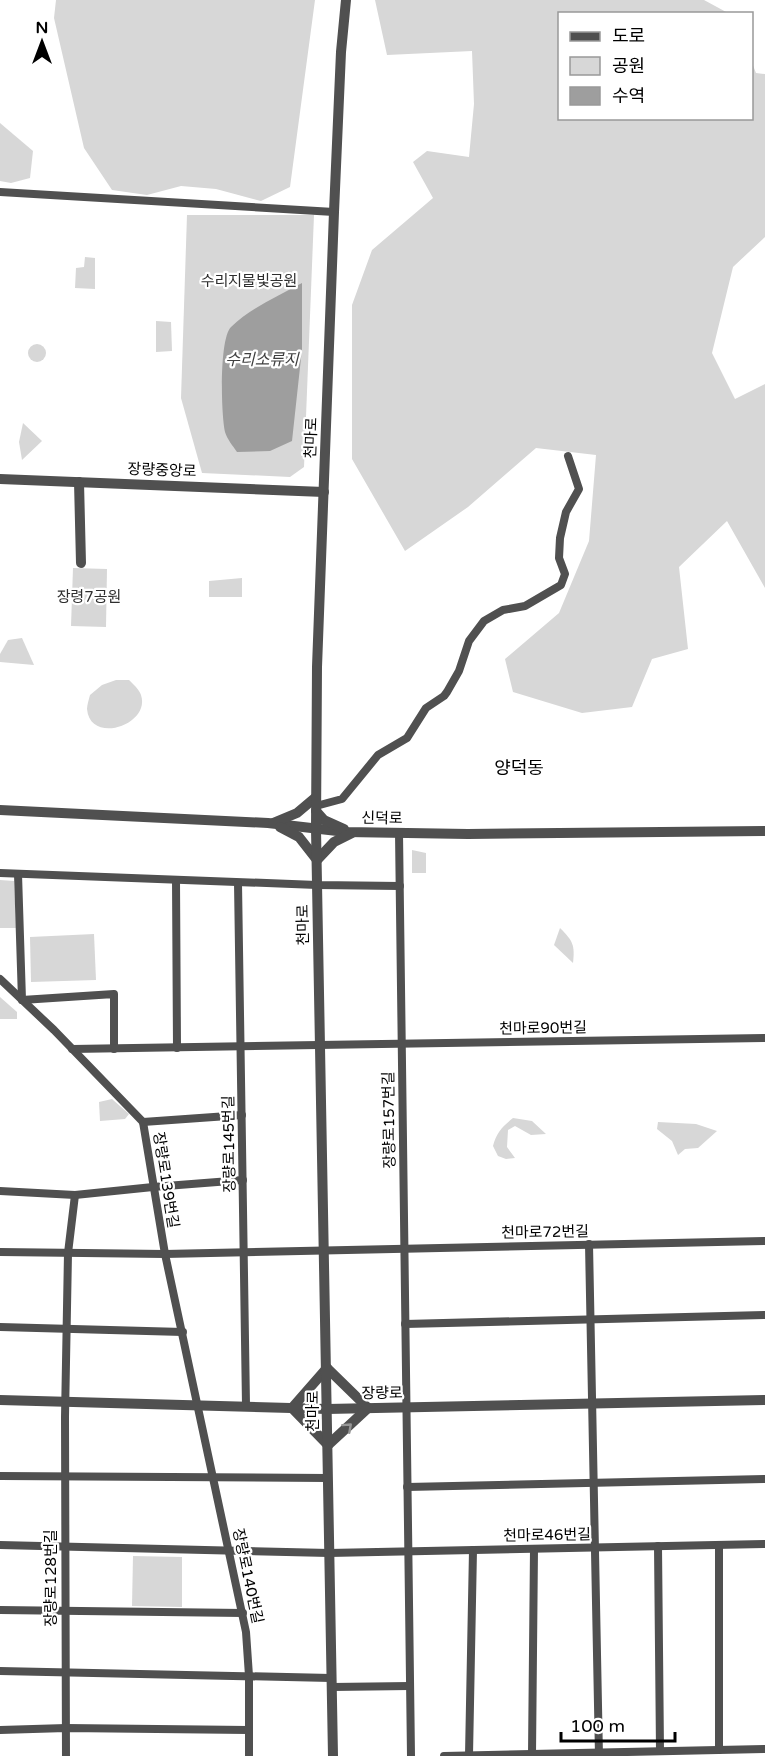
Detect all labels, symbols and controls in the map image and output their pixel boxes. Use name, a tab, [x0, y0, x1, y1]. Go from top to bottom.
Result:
north arrow	[12, 12, 72, 72]
legend	[558, 12, 753, 120]
text: N	[36, 18, 48, 38]
text: 도로	[612, 25, 645, 47]
text: 공원	[612, 55, 645, 77]
text: 수역	[612, 85, 645, 107]
park label: 수리지물빛공원	[201, 272, 297, 290]
water label: 수리소류지	[225, 350, 300, 370]
street label: 천마로	[301, 417, 321, 459]
street label: 장량중앙로	[127, 460, 197, 480]
park label: 장령7공원	[57, 588, 121, 606]
district label: 양덕동	[494, 757, 544, 779]
street label: 신덕로	[361, 809, 403, 827]
street label: 천마로	[294, 904, 312, 946]
street label: 천마로90번길	[499, 1018, 587, 1038]
street label: 장량로157번길	[379, 1071, 399, 1169]
street label: 장량로145번길	[219, 1095, 239, 1193]
street label: 장량로139번길	[150, 1131, 182, 1229]
street label: 천마로72번길	[501, 1222, 589, 1242]
street label: 장량로	[361, 1384, 403, 1402]
street label: 천마로	[304, 1390, 322, 1432]
one-way arrow	[341, 1423, 352, 1434]
street label: 천마로46번길	[503, 1525, 591, 1545]
street label: 장량로140번길	[229, 1527, 267, 1625]
street label: 장량로128번길	[42, 1529, 60, 1627]
scale bar	[561, 1705, 675, 1743]
text: 100 m	[570, 1715, 625, 1737]

